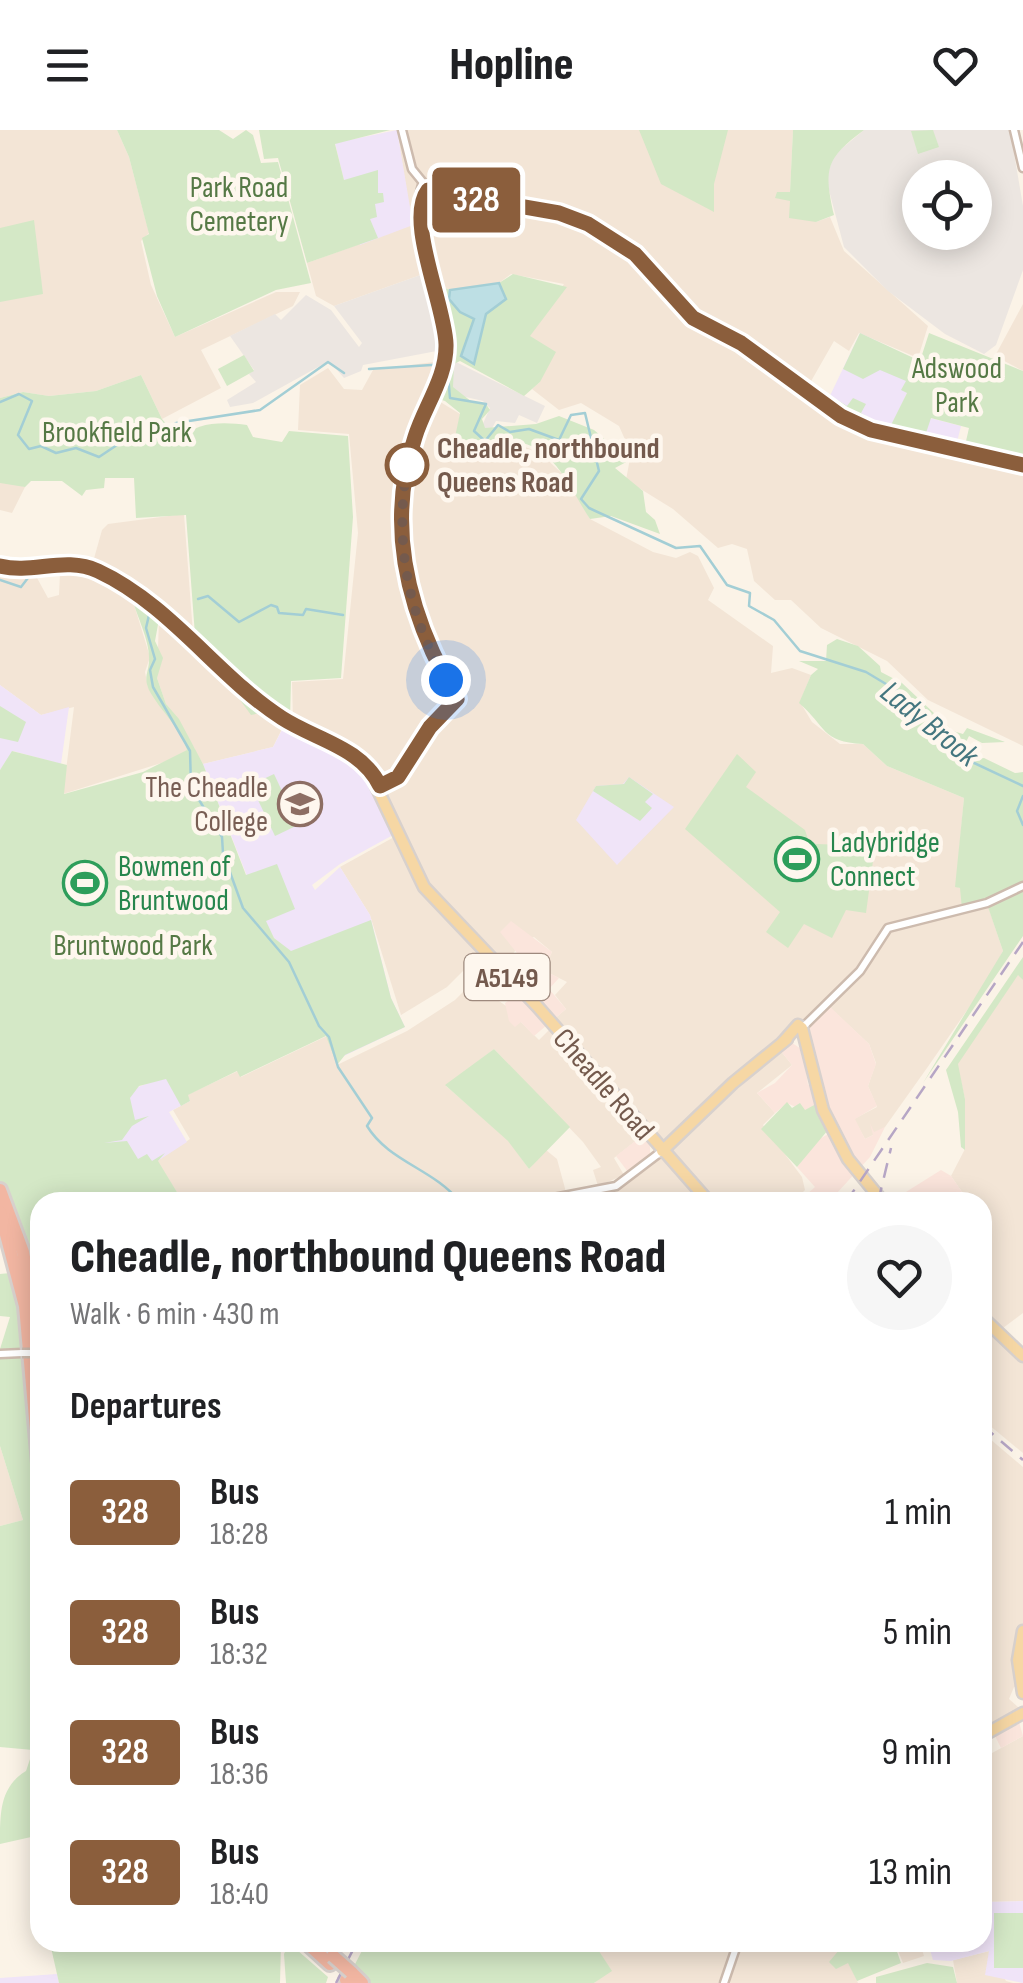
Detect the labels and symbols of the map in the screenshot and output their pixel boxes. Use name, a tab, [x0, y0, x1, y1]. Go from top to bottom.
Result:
line badge: 328	[418, 168, 534, 232]
park label: Park Road Cemetery	[190, 170, 289, 240]
park label: Adswood Park	[911, 351, 1002, 421]
park label: Brookfield Park	[42, 415, 192, 451]
place label: Cheadle, northbound Queens Road	[437, 431, 660, 501]
marker: Cheadle, northbound Queens Road	[386, 444, 428, 486]
your location	[421, 655, 471, 705]
water label: Lady Brook	[872, 673, 987, 776]
place label: The Cheadle College	[145, 770, 268, 840]
school or university icon: The Cheadle College	[277, 781, 323, 827]
place label: Ladybridge Connect	[830, 825, 940, 895]
sports icon: Ladybridge Connect	[774, 836, 820, 882]
place label: Bowmen of Bruntwood	[118, 849, 231, 919]
sports icon: Bowmen of Bruntwood	[62, 860, 108, 906]
park label: Bruntwood Park	[53, 928, 213, 964]
road number: A5149	[464, 954, 550, 1000]
street label: Cheadle Road	[545, 1022, 661, 1148]

